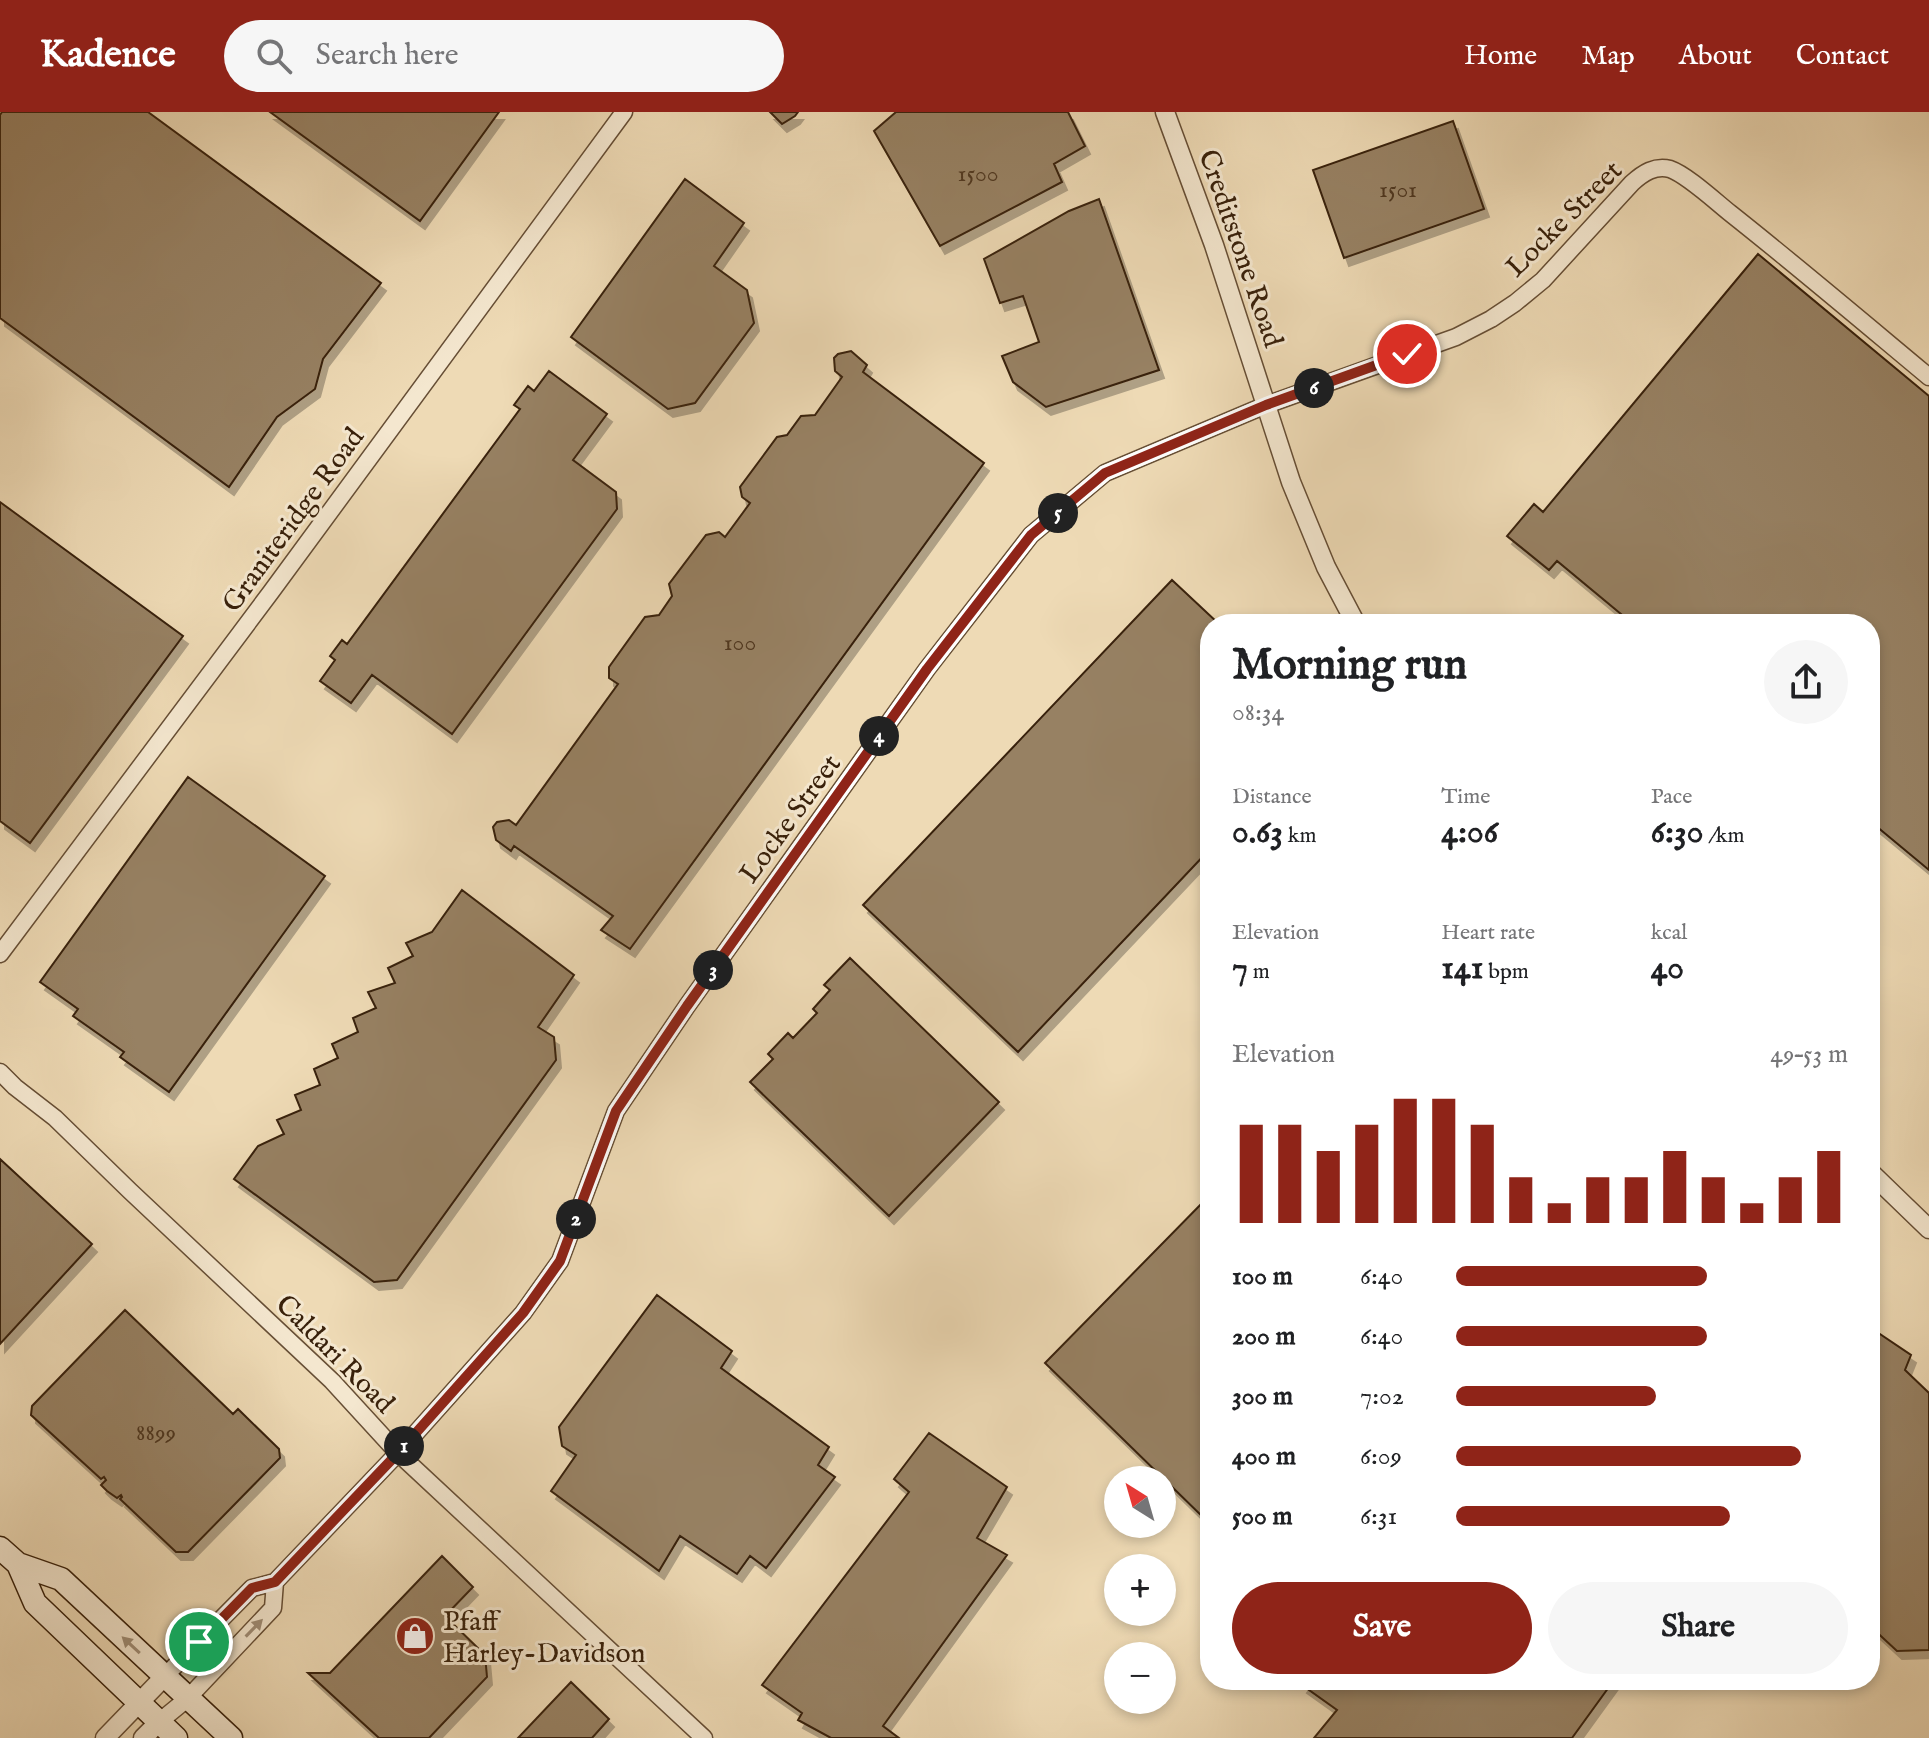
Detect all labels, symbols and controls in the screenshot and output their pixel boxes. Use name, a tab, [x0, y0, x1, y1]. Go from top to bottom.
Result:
search box	[224, 20, 784, 92]
text: Kadence	[40, 32, 176, 80]
icon: search	[252, 34, 296, 78]
text: Search here	[316, 37, 459, 75]
text: Home	[1464, 39, 1537, 74]
text: Map	[1581, 39, 1635, 74]
text: About	[1679, 39, 1752, 74]
text: Contact	[1796, 39, 1889, 74]
street label: Creditstone Road	[1189, 145, 1290, 352]
street label: Locke Street	[1499, 154, 1631, 285]
house number: 1500	[957, 159, 999, 190]
house number: 1501	[1379, 175, 1417, 206]
pin	[1373, 320, 1441, 388]
icon: check	[1385, 332, 1429, 376]
pin: 6	[1294, 368, 1334, 408]
text: 6	[1309, 374, 1319, 402]
street label: Graniteridge Road	[215, 421, 373, 620]
pin: 5	[1038, 493, 1078, 533]
text: 5	[1054, 499, 1062, 527]
house number: 100	[724, 628, 756, 659]
text: Morning run	[1232, 638, 1467, 694]
button: share	[1764, 640, 1848, 724]
text: 08:34	[1232, 696, 1284, 729]
pin: 4	[859, 716, 899, 756]
text: 4	[874, 722, 884, 750]
street label: Locke Street	[733, 748, 850, 891]
text: Distance	[1232, 783, 1312, 811]
text: Time	[1441, 783, 1490, 811]
text: Pace	[1651, 783, 1692, 811]
text: 0.63	[1232, 811, 1283, 854]
text: 4:06	[1441, 811, 1498, 854]
text: 6:30	[1651, 811, 1703, 854]
text: km	[1283, 822, 1317, 850]
text: /km	[1703, 822, 1744, 850]
text: Elevation	[1232, 919, 1319, 947]
text: Heart rate	[1441, 919, 1535, 947]
text: kcal	[1651, 919, 1687, 947]
text: 7	[1232, 947, 1248, 990]
text: 141	[1441, 947, 1483, 990]
text: 40	[1651, 947, 1684, 990]
pin: 3	[693, 950, 733, 990]
text: 3	[709, 956, 717, 984]
text: m	[1248, 958, 1270, 986]
text: bpm	[1483, 958, 1529, 986]
text: Elevation	[1232, 1038, 1335, 1071]
text: 49–53 m	[1770, 1038, 1848, 1071]
pin: 2	[556, 1199, 596, 1239]
text: 2	[571, 1205, 581, 1233]
text: 100 m	[1232, 1260, 1293, 1293]
text: 6:40	[1360, 1260, 1403, 1293]
street label: Caldari Road	[267, 1288, 401, 1422]
text: 200 m	[1232, 1320, 1296, 1353]
text: 6:40	[1360, 1320, 1403, 1353]
text: 300 m	[1232, 1380, 1293, 1413]
text: 7:02	[1360, 1380, 1404, 1413]
house number: 8899	[136, 1418, 176, 1449]
pin: 1	[384, 1426, 424, 1466]
text: 1	[400, 1432, 408, 1460]
text: 400 m	[1232, 1440, 1296, 1473]
text: 6:09	[1360, 1440, 1402, 1473]
north arrow	[1104, 1466, 1176, 1538]
map controls	[1104, 1466, 1176, 1714]
text: 500 m	[1232, 1500, 1293, 1533]
text: 6:31	[1360, 1500, 1397, 1533]
button: +	[1104, 1554, 1176, 1626]
button: Save	[1232, 1582, 1532, 1674]
button: Share	[1548, 1582, 1848, 1674]
place label: Pfaff Harley-Davidson	[443, 1605, 645, 1672]
pin	[165, 1608, 233, 1676]
shop icon: Pfaff Harley-Davidson	[394, 1615, 436, 1657]
one-way arrow	[245, 1619, 263, 1638]
icon: arrive	[177, 1620, 221, 1664]
one-way arrow	[122, 1636, 141, 1654]
button: −	[1104, 1642, 1176, 1714]

